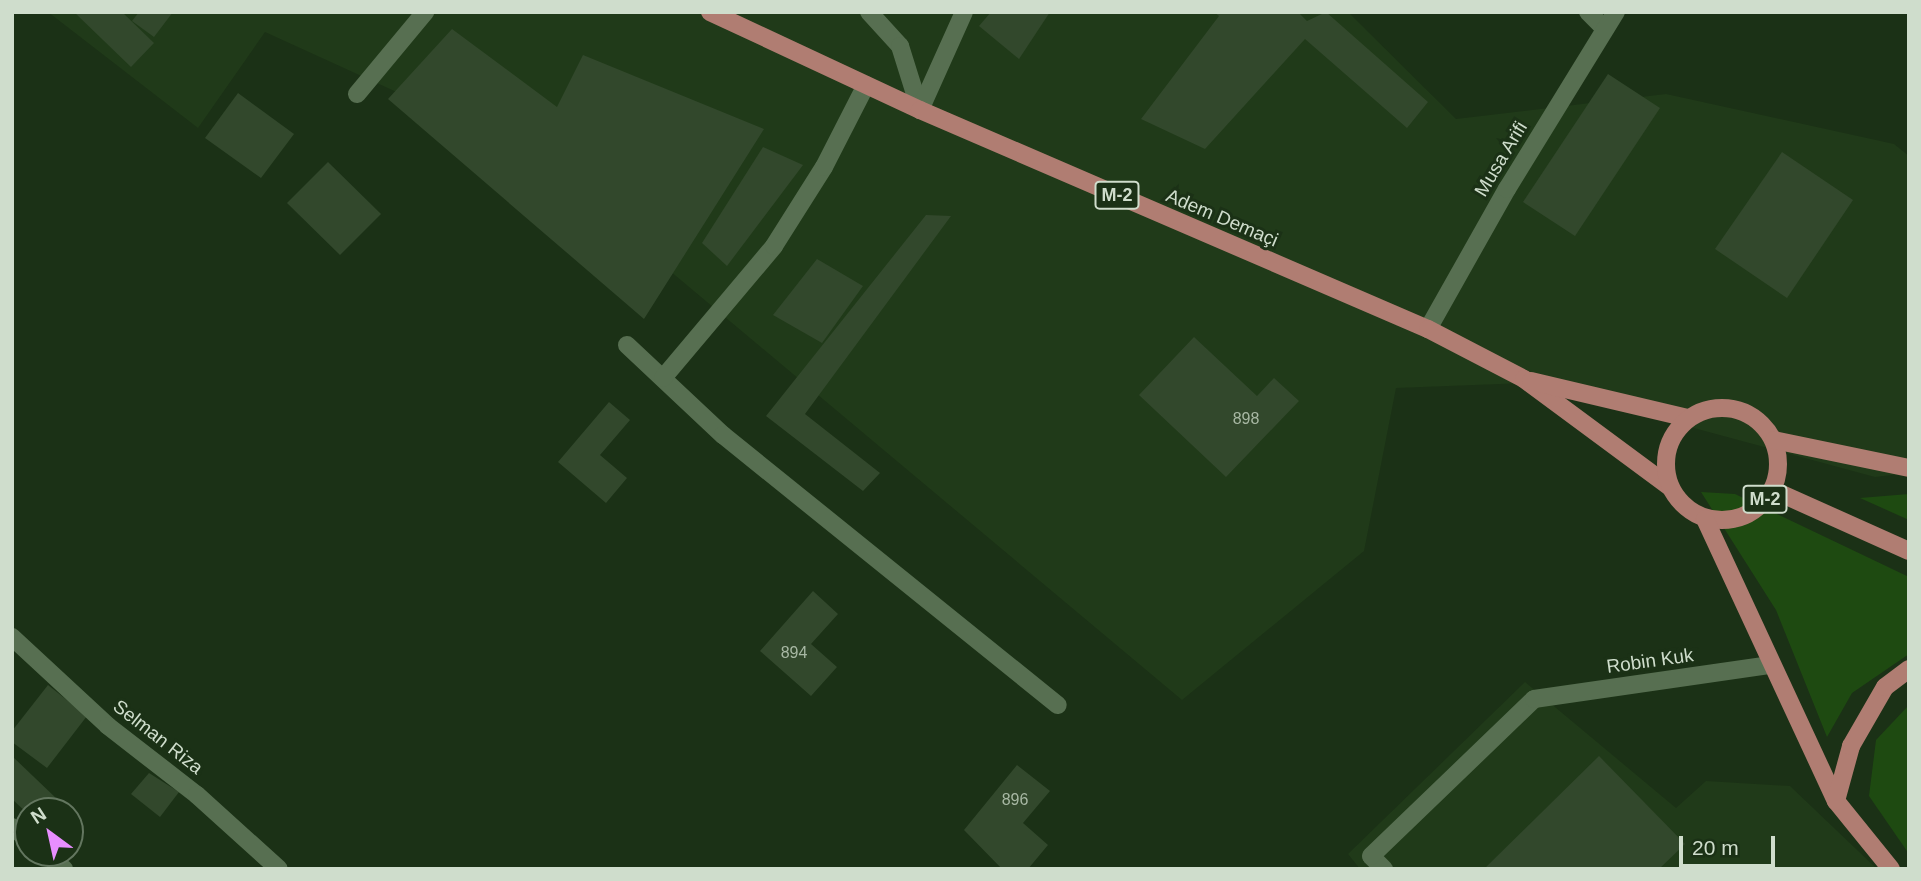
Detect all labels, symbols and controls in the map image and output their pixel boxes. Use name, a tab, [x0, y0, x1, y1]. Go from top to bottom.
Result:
street label: Musa Arifi	[1469, 117, 1533, 201]
road number: M-2	[1094, 180, 1140, 210]
street label: Adem Demaçi	[1163, 184, 1281, 252]
house number: 898	[1233, 409, 1259, 429]
road number: M-2	[1742, 485, 1788, 514]
house number: 894	[781, 643, 807, 663]
street label: Robin Kuk	[1605, 644, 1695, 678]
street label: Selman Riza	[109, 695, 207, 779]
house number: 896	[1002, 790, 1028, 810]
north arrow	[14, 797, 84, 867]
text: N	[27, 803, 50, 828]
scale bar	[1683, 822, 1779, 866]
text: 20 m	[1692, 836, 1739, 859]

